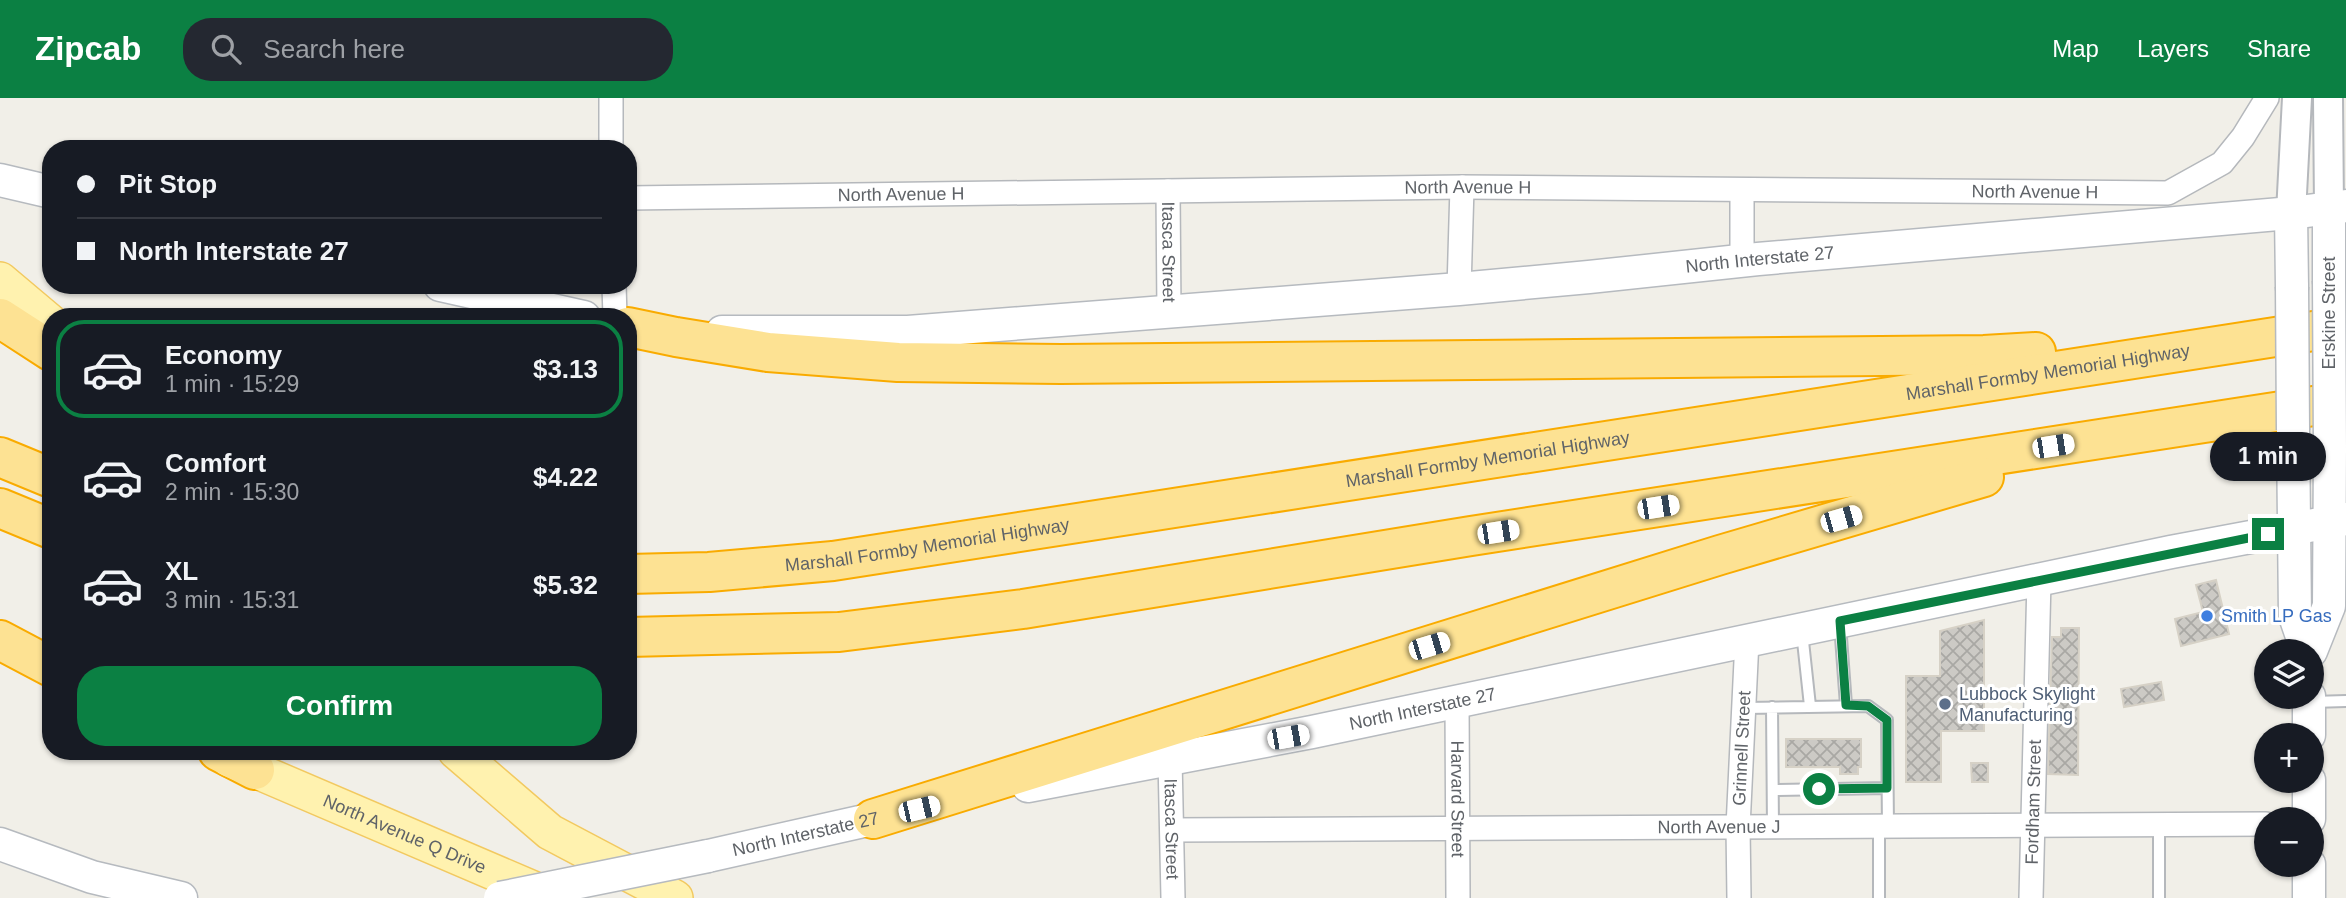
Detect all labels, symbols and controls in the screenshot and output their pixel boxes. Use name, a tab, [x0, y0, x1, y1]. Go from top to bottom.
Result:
search box	[183, 18, 673, 81]
text: Zipcab	[35, 30, 141, 67]
icon: search	[207, 30, 245, 68]
text: Search here	[263, 34, 405, 64]
text: Map	[2052, 35, 2099, 62]
text: Layers	[2137, 35, 2209, 62]
text: Share	[2247, 35, 2311, 62]
text: Pit Stop	[119, 169, 217, 199]
street label: North Avenue H	[1404, 177, 1531, 198]
street label: North Avenue H	[1971, 181, 2098, 202]
street label: North Avenue H	[837, 184, 965, 205]
street label: Itasca Street	[1158, 201, 1179, 303]
text: North Interstate 27	[119, 236, 349, 266]
street label: North Interstate 27	[1685, 242, 1835, 277]
street label: Erskine Street	[2319, 256, 2339, 370]
icon: car	[81, 338, 144, 401]
text: Economy	[165, 340, 282, 370]
street label: Marshall Formby Memorial Highway	[1904, 340, 2191, 404]
text: $3.13	[533, 354, 598, 384]
text: 1 min · 15:29	[165, 371, 299, 397]
street label: Marshall Formby Memorial Highway	[1344, 427, 1631, 491]
car	[2031, 432, 2076, 460]
callout: 1 min	[2210, 432, 2326, 482]
text: 1 min	[2238, 443, 2298, 469]
icon: car	[81, 446, 144, 509]
text: Comfort	[165, 448, 266, 478]
text: $4.22	[533, 462, 598, 492]
text: 2 min · 15:30	[165, 479, 299, 505]
car	[1636, 493, 1681, 521]
car	[1818, 503, 1865, 535]
street label: Marshall Formby Memorial Highway	[784, 514, 1071, 575]
car	[1476, 518, 1521, 546]
route end	[2252, 518, 2284, 550]
icon: car	[81, 554, 144, 617]
text: XL	[165, 556, 198, 586]
text: $5.32	[533, 570, 598, 600]
text: 3 min · 15:31	[165, 587, 299, 613]
place label: Smith LP Gas	[2221, 606, 2332, 626]
marker: Smith LP Gas	[2199, 608, 2215, 624]
car	[1406, 630, 1453, 662]
map controls	[2254, 639, 2324, 877]
button: layers	[2254, 639, 2324, 709]
button: Confirm	[77, 666, 602, 746]
street label: North Interstate 27	[1347, 684, 1498, 734]
place label: Lubbock Skylight Manufacturing	[1959, 684, 2095, 725]
street label: Grinnell Street	[1729, 690, 1755, 806]
marker: Lubbock Skylight Manufacturing	[1937, 696, 1953, 712]
car	[1266, 723, 1311, 751]
button: +	[2254, 723, 2324, 793]
street label: Fordham Street	[2022, 739, 2045, 865]
street label: Harvard Street	[1447, 740, 1468, 858]
route start	[1803, 773, 1835, 805]
street label: Itasca Street	[1160, 778, 1183, 880]
street label: North Avenue Q Drive	[320, 791, 489, 878]
car	[897, 794, 942, 824]
button: −	[2254, 807, 2324, 877]
street label: North Interstate 27	[731, 808, 881, 860]
street label: North Avenue J	[1658, 817, 1780, 837]

